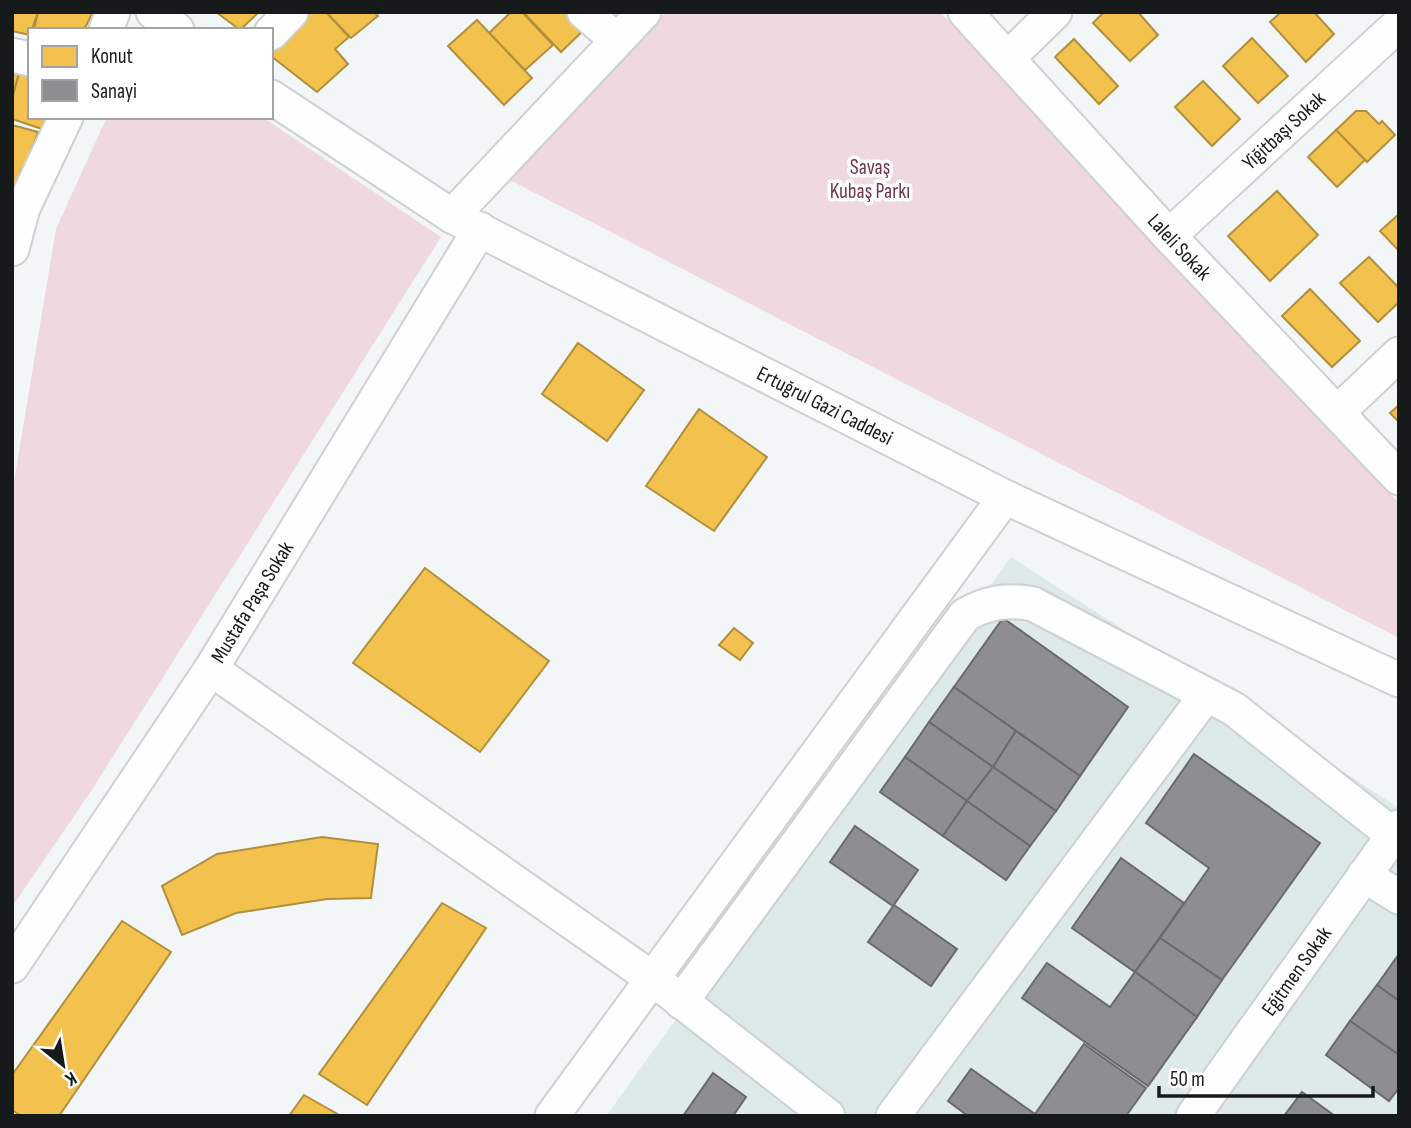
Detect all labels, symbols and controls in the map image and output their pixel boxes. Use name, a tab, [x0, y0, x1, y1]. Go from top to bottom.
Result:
legend	[28, 28, 273, 119]
text: Konut	[91, 44, 133, 69]
text: Sanayi	[91, 79, 137, 104]
street label: Yiğitbaşı Sokak	[1237, 86, 1331, 175]
park label: Savaş Kubaş Parkı	[830, 155, 910, 204]
street label: Laleli Sokak	[1142, 209, 1216, 285]
street label: Ertuğrul Gazi Caddesi	[753, 361, 897, 451]
street label: Mustafa Paşa Sokak	[206, 537, 299, 668]
street label: Eğitmen Sokak	[1257, 922, 1337, 1021]
north arrow	[28, 1030, 98, 1100]
scale bar	[1159, 1054, 1372, 1098]
text: K	[60, 1066, 81, 1091]
text: 50 m	[1170, 1067, 1205, 1092]

